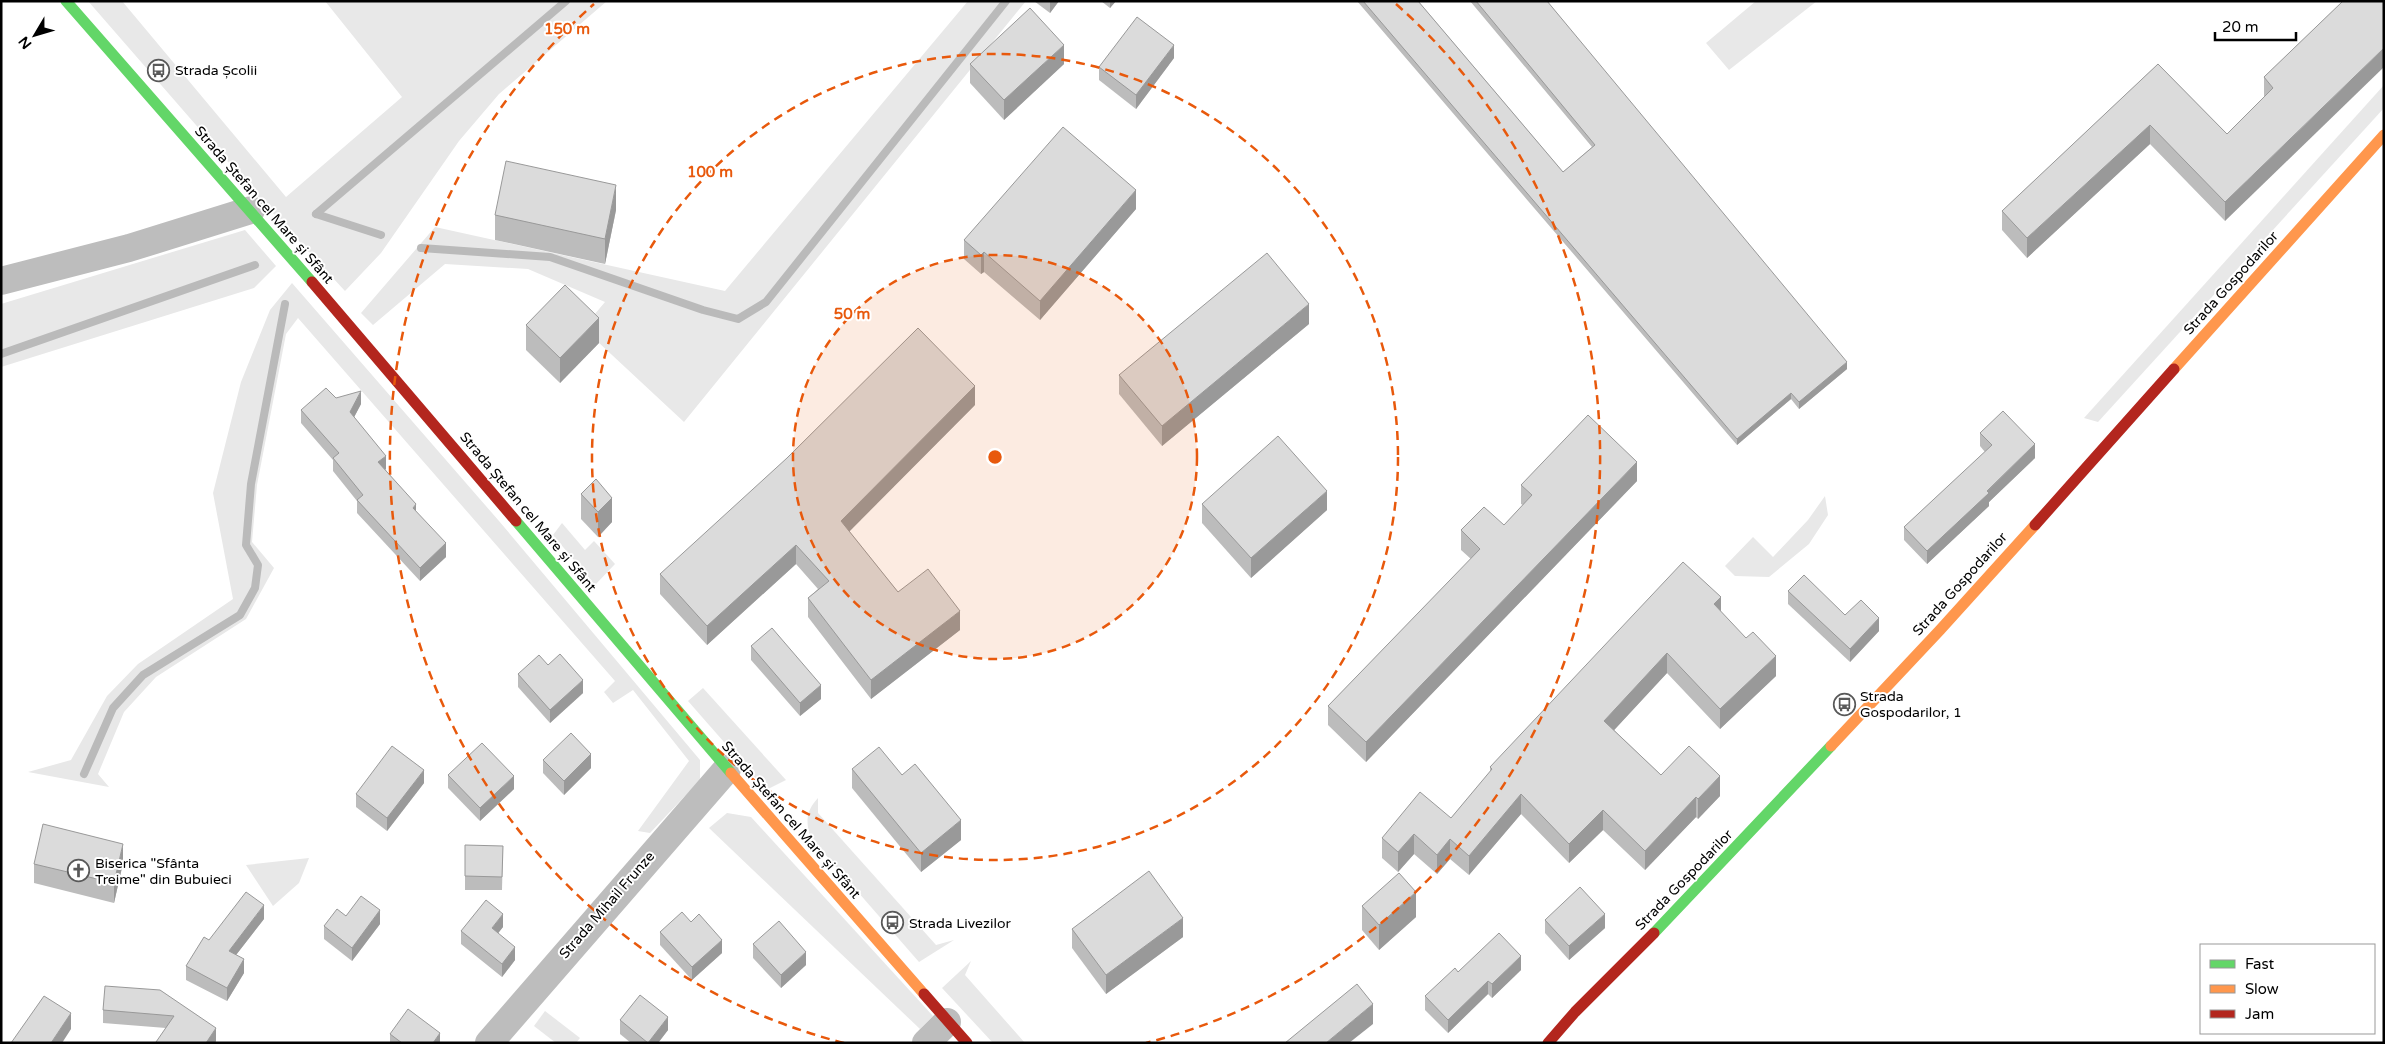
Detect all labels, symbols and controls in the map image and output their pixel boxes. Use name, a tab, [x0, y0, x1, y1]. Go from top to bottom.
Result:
north arrow	[10, 10, 60, 60]
scale bar	[2215, 10, 2296, 42]
text: 20 m	[2222, 18, 2259, 36]
text: 150 m	[544, 20, 590, 38]
text: N	[15, 33, 35, 52]
bus stop icon: Strada Școlii	[147, 58, 171, 82]
place label: Strada Școlii	[175, 62, 257, 79]
street label: Strada Ștefan cel Mare și Sfânt	[191, 123, 338, 288]
text: 100 m	[687, 163, 733, 181]
street label: Strada Gospodarilor	[2180, 227, 2282, 338]
text: 50 m	[834, 305, 870, 323]
street label: Strada Ștefan cel Mare și Sfânt	[456, 429, 600, 596]
centre of rings	[986, 448, 1004, 466]
street label: Strada Gospodarilor	[1909, 528, 2011, 639]
place label: Strada Gospodarilor, 1	[1860, 688, 1962, 721]
bus stop icon: Strada Gospodarilor, 1	[1832, 692, 1856, 716]
street label: Strada Ștefan cel Mare și Sfânt	[718, 738, 865, 903]
street label: Strada Gospodarilor	[1632, 826, 1737, 934]
street label: Strada Mihail Frunze	[556, 848, 658, 962]
place label: Biserica "Sfânta Treime" din Bubuieci	[95, 855, 232, 888]
church icon: Biserica "Sfânta Treime" din Bubuieci	[67, 859, 91, 883]
bus stop icon: Strada Livezilor	[881, 911, 905, 935]
place label: Strada Livezilor	[909, 915, 1011, 932]
legend	[2200, 944, 2375, 1034]
text: Fast	[2245, 955, 2275, 973]
text: Slow	[2245, 980, 2279, 998]
text: Jam	[2245, 1005, 2274, 1023]

